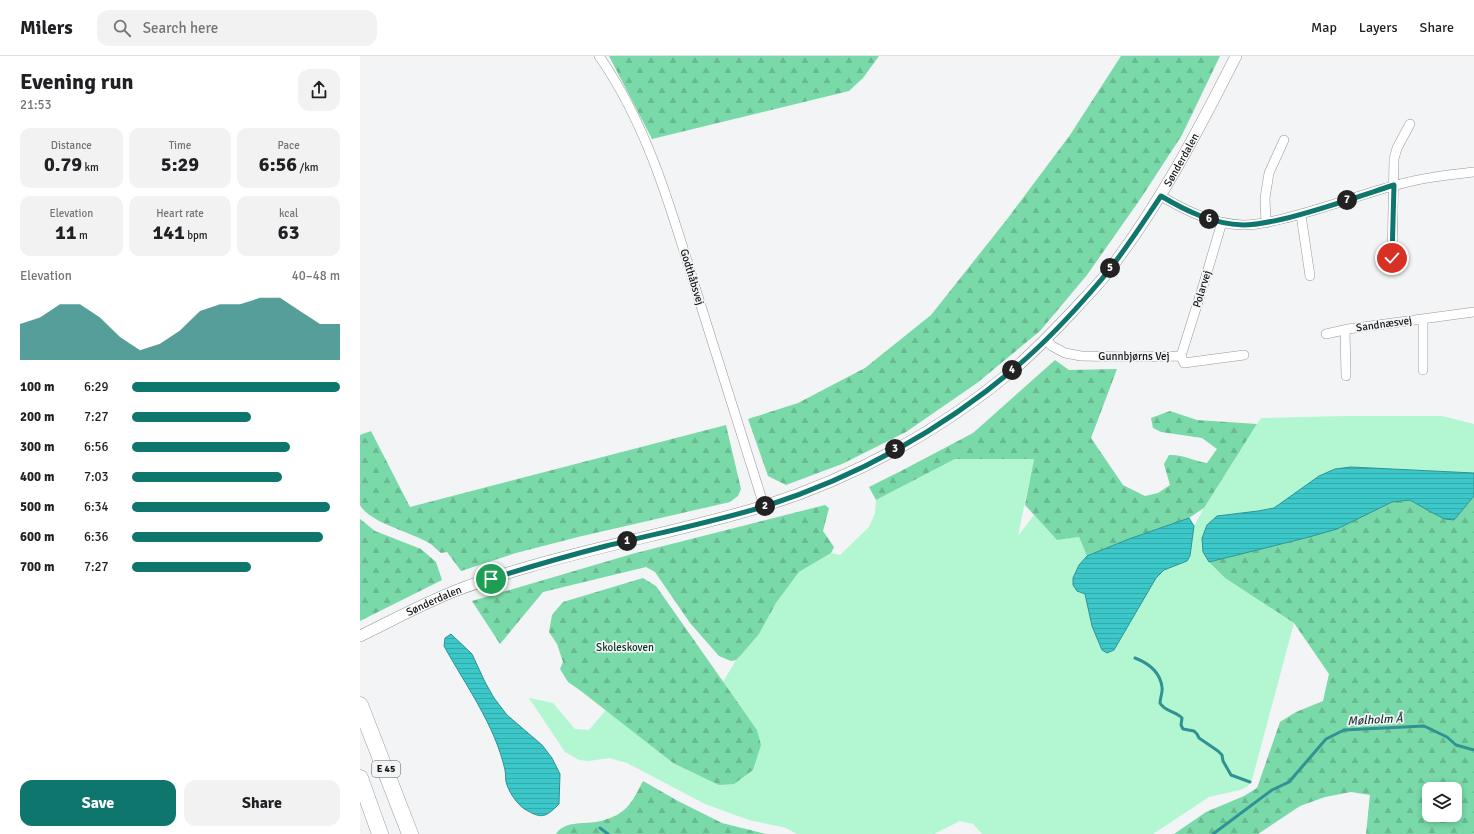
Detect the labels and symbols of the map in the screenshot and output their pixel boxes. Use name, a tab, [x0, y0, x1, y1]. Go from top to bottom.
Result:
street label: Sønderdalen	[1161, 131, 1201, 189]
pin: 7	[1337, 190, 1357, 210]
pin: 6	[1199, 209, 1219, 229]
pin	[1375, 241, 1409, 275]
street label: Godthåbsvej	[677, 247, 707, 307]
pin: 5	[1100, 258, 1120, 278]
street label: Polarvej	[1190, 269, 1214, 309]
street label: Sandnæsvej	[1355, 314, 1413, 334]
street label: Gunnbjørns Vej	[1098, 350, 1170, 363]
pin: 4	[1002, 360, 1022, 380]
pin: 3	[885, 439, 905, 459]
pin: 2	[755, 496, 775, 516]
pin: 1	[617, 531, 637, 551]
pin	[474, 562, 508, 596]
street label: Sønderdalen	[404, 583, 463, 619]
park label: Skoleskoven	[596, 641, 654, 654]
water label: Mølholm Å	[1347, 711, 1404, 729]
road number: E 45	[372, 761, 400, 777]

